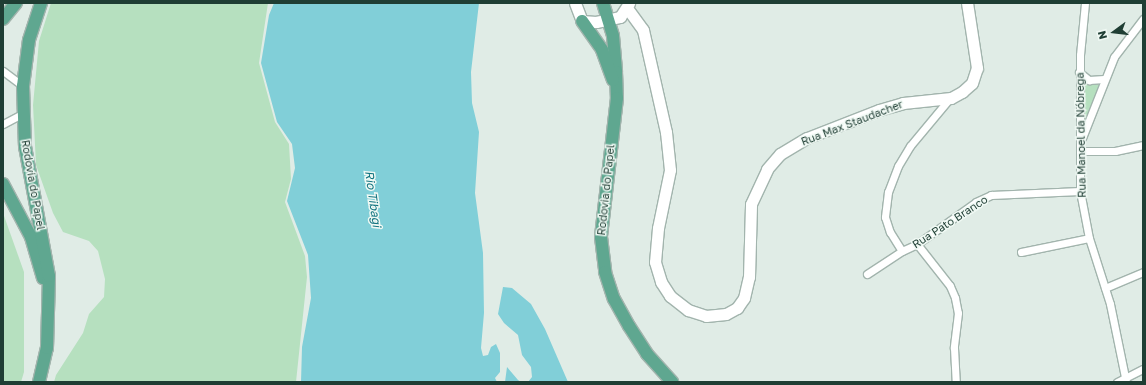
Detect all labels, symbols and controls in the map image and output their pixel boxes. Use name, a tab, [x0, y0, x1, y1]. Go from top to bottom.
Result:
north arrow	[1094, 12, 1134, 52]
text: N	[1095, 30, 1109, 41]
street label: Rua Manoel da Nóbrega	[1073, 72, 1089, 198]
street label: Rua Max Staudacher	[799, 98, 905, 148]
street label: Rodovia do Papel	[19, 139, 47, 231]
street label: Rodovia do Papel	[595, 144, 617, 236]
water label: Rio Tibagi	[362, 170, 384, 228]
street label: Rua Pato Branco	[910, 193, 990, 251]

